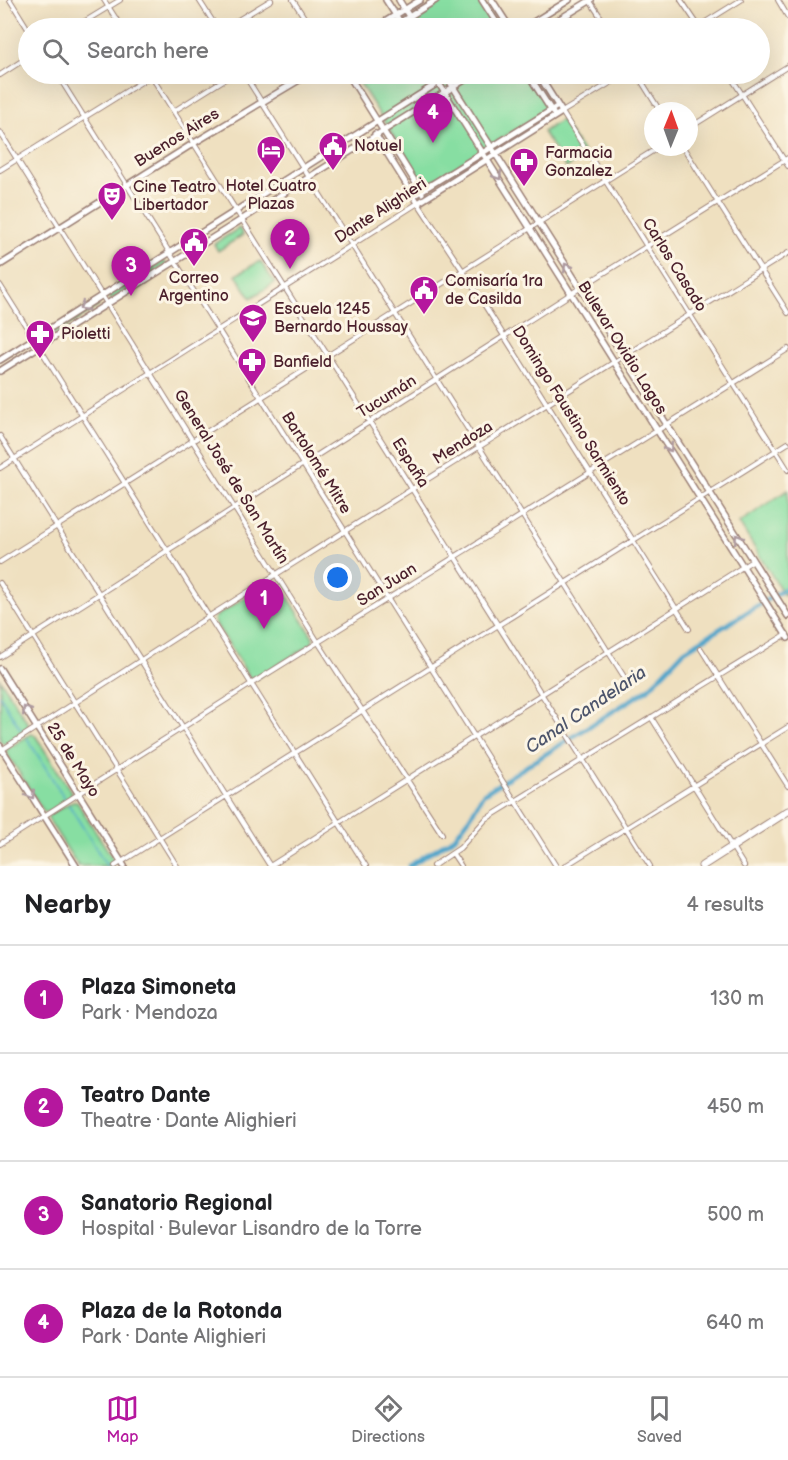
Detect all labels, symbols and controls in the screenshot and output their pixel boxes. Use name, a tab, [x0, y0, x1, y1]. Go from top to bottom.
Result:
search box	[18, 18, 770, 84]
icon: search	[39, 35, 72, 68]
text: Search here	[87, 38, 209, 65]
pin: 4	[414, 94, 452, 143]
north arrow	[644, 102, 698, 156]
street label: Buenos Aires	[131, 104, 223, 172]
public building icon: Notuel	[317, 130, 349, 172]
hotel icon: Hotel Cuatro Plazas	[255, 134, 287, 176]
place label: Notuel	[354, 137, 402, 156]
place label: Farmacia Gonzalez	[545, 144, 613, 181]
pharmacy icon: Farmacia Gonzalez	[508, 146, 540, 188]
one-way arrow	[490, 170, 502, 180]
street label: Dante Alighieri	[332, 174, 430, 248]
place label: Hotel Cuatro Plazas	[225, 177, 317, 214]
place label: Cine Teatro Libertador	[133, 178, 216, 215]
theatre icon: Cine Teatro Libertador	[96, 180, 128, 222]
street label: Carlos Casado	[638, 215, 710, 315]
pin: 2	[270, 220, 310, 269]
public building icon: Correo Argentino	[178, 226, 210, 268]
pin: 3	[112, 246, 150, 296]
one-way arrow	[563, 262, 574, 273]
place label: Correo Argentino	[159, 269, 229, 306]
place label: Comisaría 1ra de Casilda	[445, 272, 543, 309]
public building icon: Comisaría 1ra de Casilda	[408, 274, 440, 316]
street label: Bulevar Ovidio Lagos	[573, 278, 671, 418]
one-way arrow	[79, 300, 90, 311]
place label: Escuela 1245 Bernardo Houssay	[274, 300, 409, 337]
school or university icon: Escuela 1245 Bernardo Houssay	[237, 302, 269, 344]
pharmacy icon: Pioletti	[24, 318, 56, 360]
street label: Domingo Faustino Sarmiento	[508, 323, 634, 509]
place label: Pioletti	[61, 325, 110, 344]
pharmacy icon: Banfield	[236, 346, 268, 388]
place label: Banfield	[273, 353, 332, 372]
street label: Tucumán	[354, 371, 420, 423]
street label: General José de San Martín	[169, 386, 293, 568]
street label: Bartolomé Mitre	[277, 409, 355, 518]
street label: Mendoza	[430, 417, 496, 469]
street label: España	[387, 435, 433, 491]
one-way arrow	[661, 442, 673, 452]
one-way arrow	[734, 534, 745, 545]
street label: San Juan	[354, 559, 420, 611]
your location	[323, 563, 352, 592]
pin: 1	[244, 580, 284, 629]
water label: Canal Candelaria	[522, 662, 650, 758]
one-way arrow	[21, 706, 33, 716]
street label: 25 de Mayo	[43, 719, 103, 801]
one-way arrow	[24, 789, 36, 799]
text: Nearby	[24, 890, 111, 921]
text: 4 results	[686, 893, 764, 917]
text: Plaza Simoneta	[81, 974, 236, 1001]
text: 1	[39, 987, 48, 1011]
text: 130 m	[710, 987, 764, 1011]
text: Park · Mendoza	[81, 1001, 218, 1025]
text: Teatro Dante	[81, 1082, 210, 1109]
text: 2	[38, 1095, 49, 1119]
text: 450 m	[707, 1095, 764, 1119]
text: Theatre · Dante Alighieri	[81, 1109, 297, 1133]
text: Sanatorio Regional	[81, 1190, 273, 1217]
text: 3	[38, 1203, 49, 1227]
text: 500 m	[707, 1203, 764, 1227]
text: Hospital · Bulevar Lisandro de la Torre	[81, 1217, 422, 1241]
text: Plaza de la Rotonda	[81, 1298, 282, 1325]
text: 4	[38, 1311, 49, 1335]
text: 640 m	[706, 1311, 764, 1335]
text: Park · Dante Alighieri	[81, 1325, 266, 1349]
tab: Map	[106, 1392, 139, 1447]
tab: Directions	[351, 1392, 425, 1447]
tab: Saved	[637, 1392, 682, 1447]

